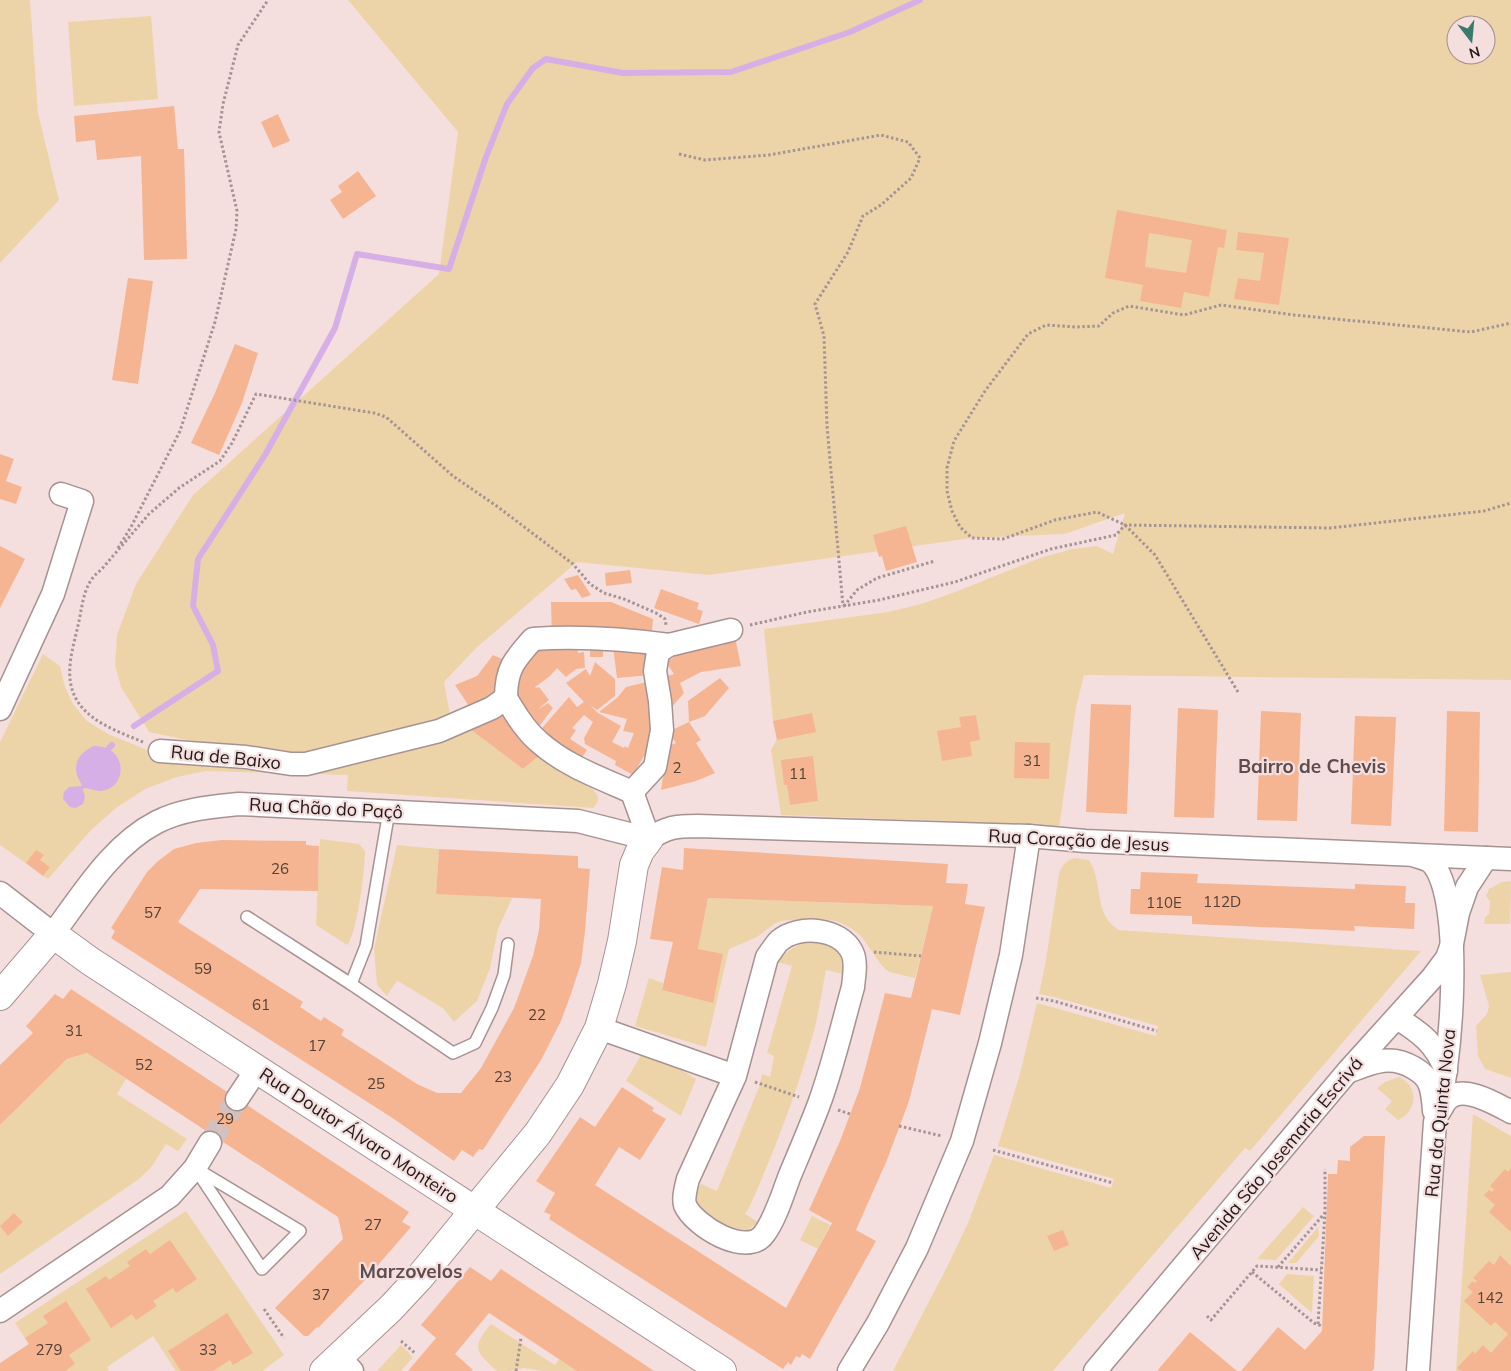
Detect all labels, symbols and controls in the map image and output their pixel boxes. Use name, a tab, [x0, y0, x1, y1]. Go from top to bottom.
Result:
north arrow	[1446, 15, 1496, 65]
text: N	[1467, 42, 1482, 63]
street label: Rua de Baixo	[170, 740, 282, 774]
house number: 31	[1023, 751, 1041, 770]
district label: Bairro de Chevis	[1238, 754, 1386, 778]
house number: 2	[672, 758, 682, 777]
house number: 11	[789, 764, 807, 783]
street label: Rua Chão do Paçô	[249, 792, 403, 824]
street label: Rua Coração de Jesus	[988, 824, 1170, 856]
house number: 26	[271, 859, 289, 878]
house number: 112D	[1203, 892, 1241, 911]
house number: 110E	[1146, 893, 1182, 912]
house number: 57	[144, 903, 162, 922]
house number: 59	[194, 959, 212, 978]
house number: 61	[252, 995, 270, 1014]
house number: 22	[528, 1005, 546, 1024]
house number: 31	[65, 1021, 83, 1040]
street label: Rua da Quinta Nova	[1420, 1028, 1460, 1198]
house number: 17	[308, 1036, 326, 1055]
street label: Avenida São Josemaria Escrivá	[1184, 1052, 1368, 1264]
house number: 52	[135, 1055, 153, 1074]
street label: Rua Doutor Álvaro Monteiro	[255, 1062, 463, 1208]
house number: 23	[494, 1067, 512, 1086]
house number: 25	[367, 1074, 385, 1093]
house number: 29	[216, 1109, 234, 1128]
house number: 27	[364, 1215, 382, 1234]
district label: Marzovelos	[359, 1259, 463, 1283]
house number: 37	[312, 1285, 330, 1304]
house number: 142	[1476, 1288, 1504, 1307]
house number: 279	[35, 1340, 63, 1359]
house number: 33	[199, 1340, 217, 1359]

